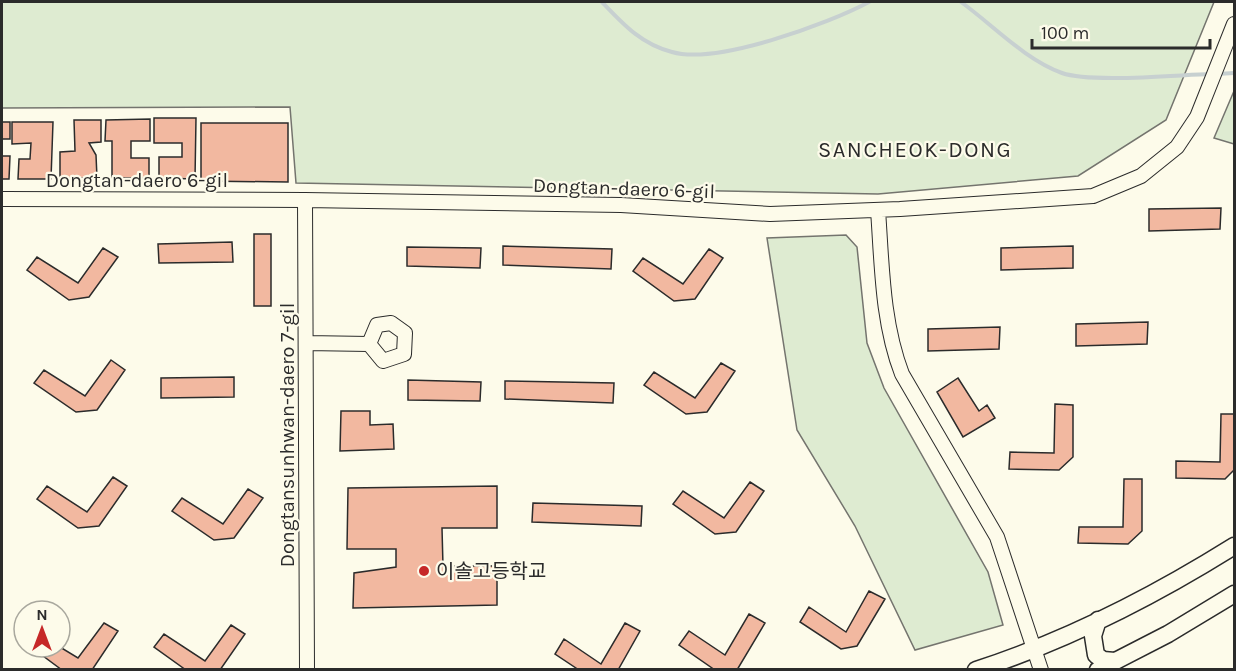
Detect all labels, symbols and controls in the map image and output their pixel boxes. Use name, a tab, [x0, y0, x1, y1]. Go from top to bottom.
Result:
scale bar	[1032, 12, 1210, 50]
text: 100 m	[1041, 22, 1089, 44]
district label: SANCHEOK-DONG	[818, 137, 1012, 163]
street label: Dongtan-daero 6-gil	[46, 169, 228, 192]
street label: Dongtan-daero 6-gil	[532, 174, 716, 203]
street label: Dongtansunhwan-daero 7-gil	[276, 303, 299, 567]
place label: 이솔고등학교	[436, 560, 546, 583]
marker: 이솔고등학교	[417, 564, 431, 578]
north arrow	[12, 599, 72, 659]
text: N	[36, 605, 48, 624]

